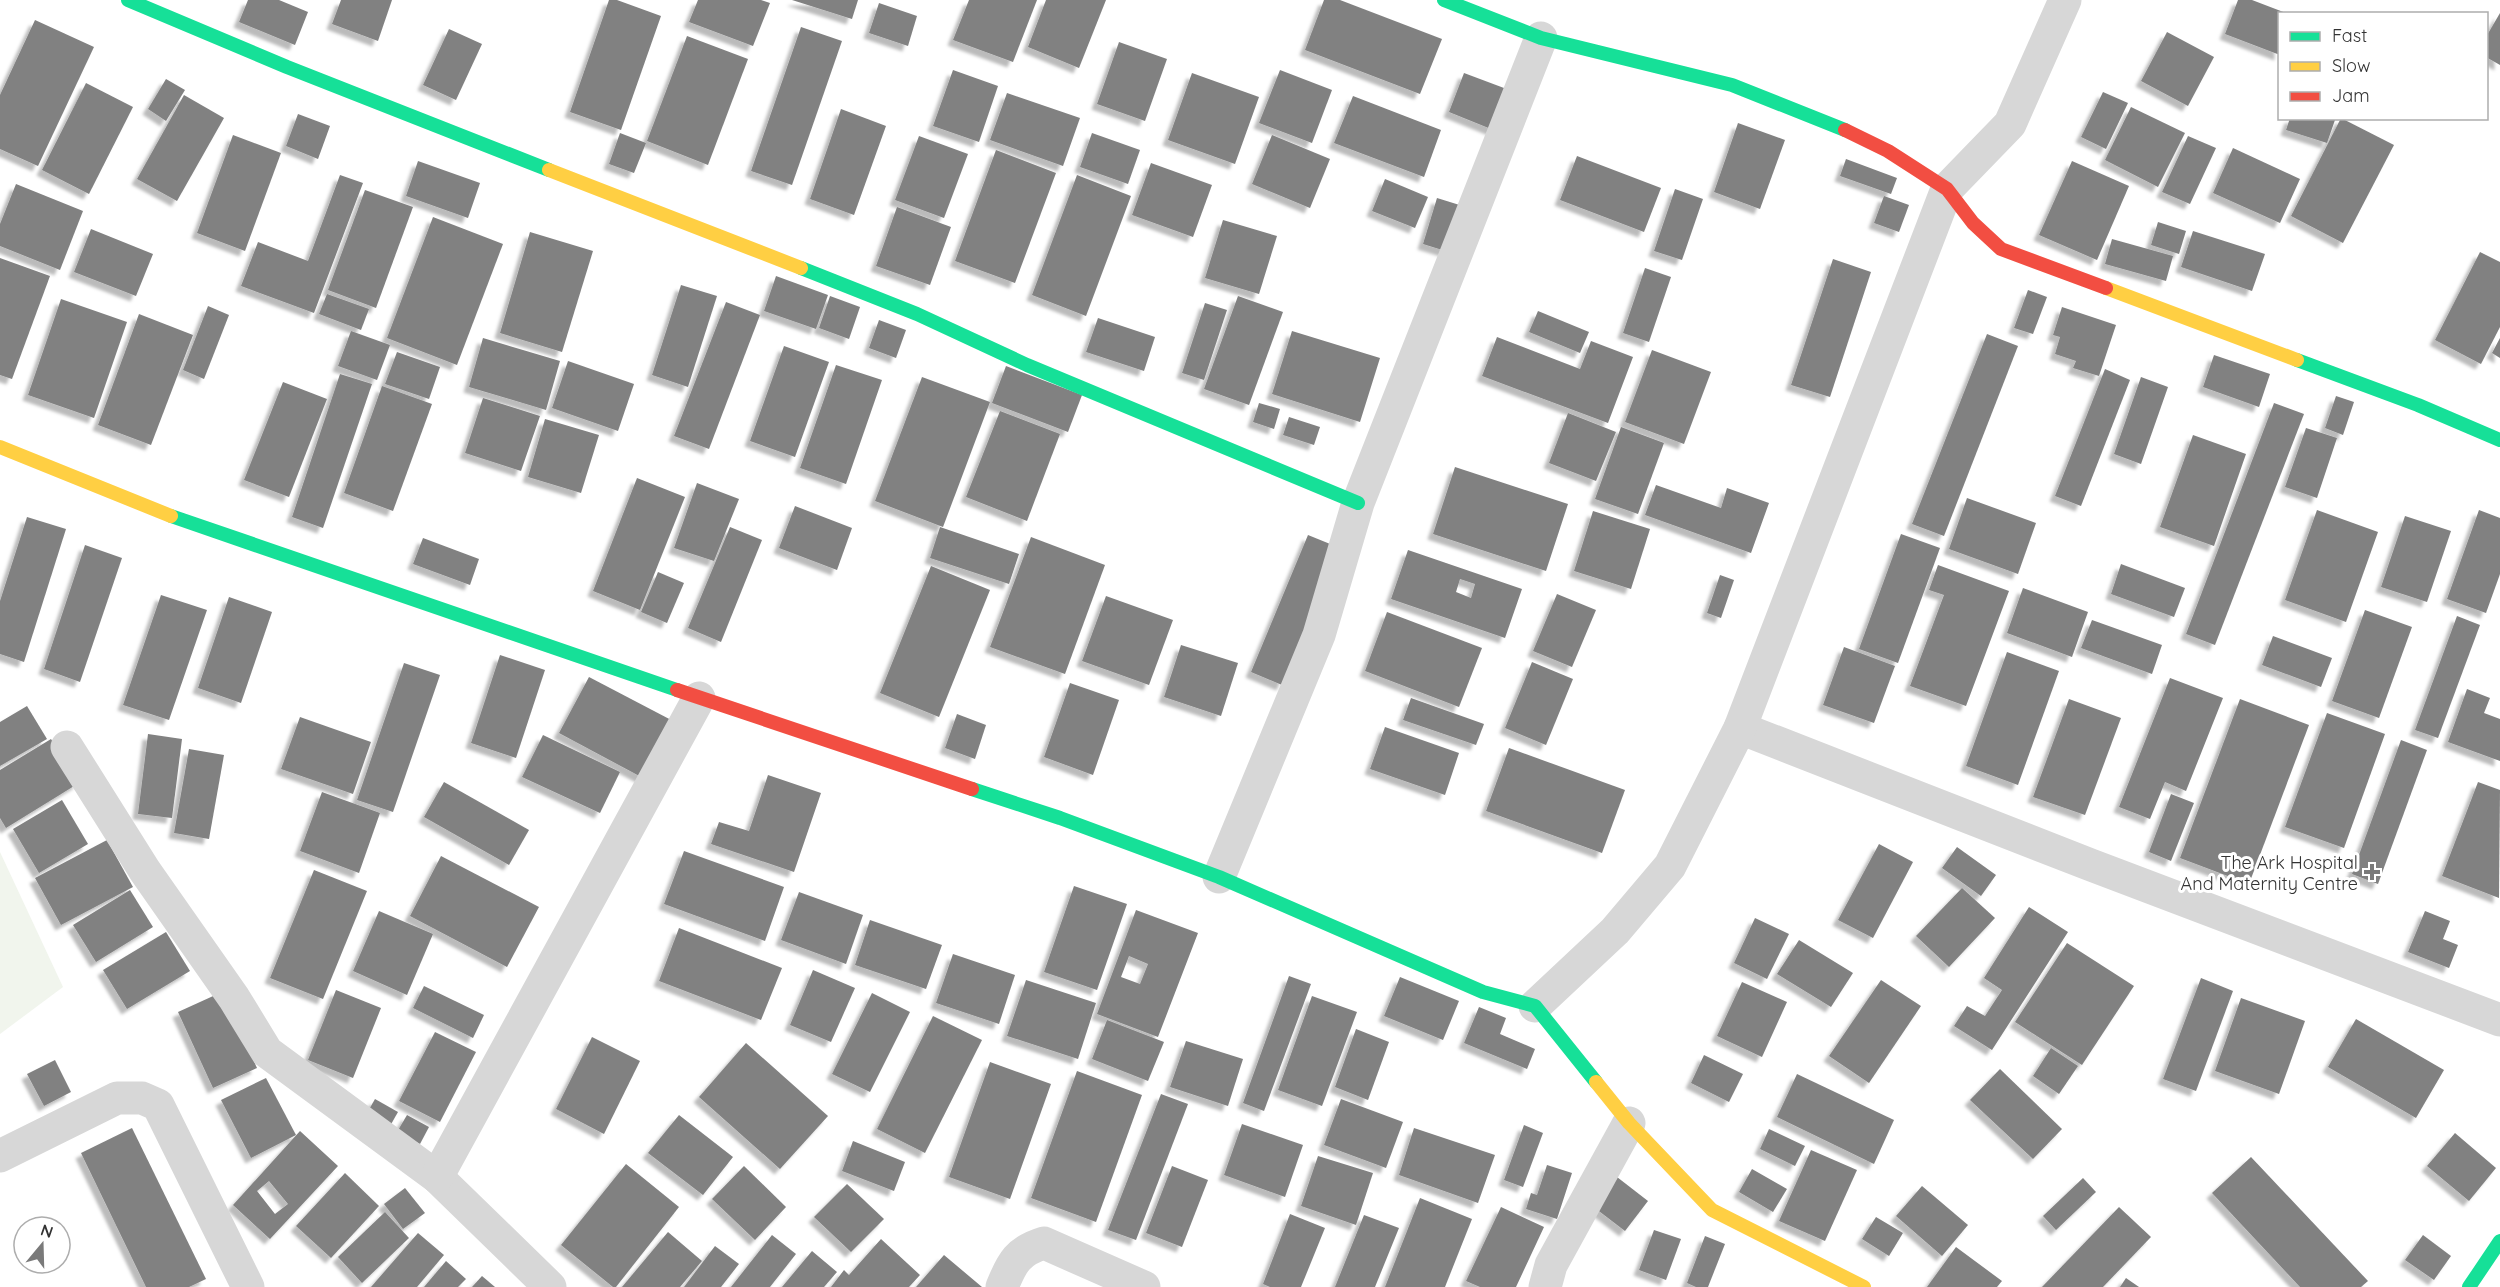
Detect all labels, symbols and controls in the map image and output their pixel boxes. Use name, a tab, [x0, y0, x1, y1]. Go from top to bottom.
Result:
legend	[2278, 12, 2488, 120]
text: Fast	[2332, 24, 2367, 47]
text: Slow	[2332, 54, 2370, 77]
text: Jam	[2332, 84, 2370, 107]
place label: The Ark Hospital And Maternity Centre	[2181, 851, 2358, 895]
marker: The Ark Hospital And Maternity Centre	[2363, 863, 2381, 881]
north arrow	[12, 1215, 72, 1275]
text: N	[38, 1219, 56, 1242]

